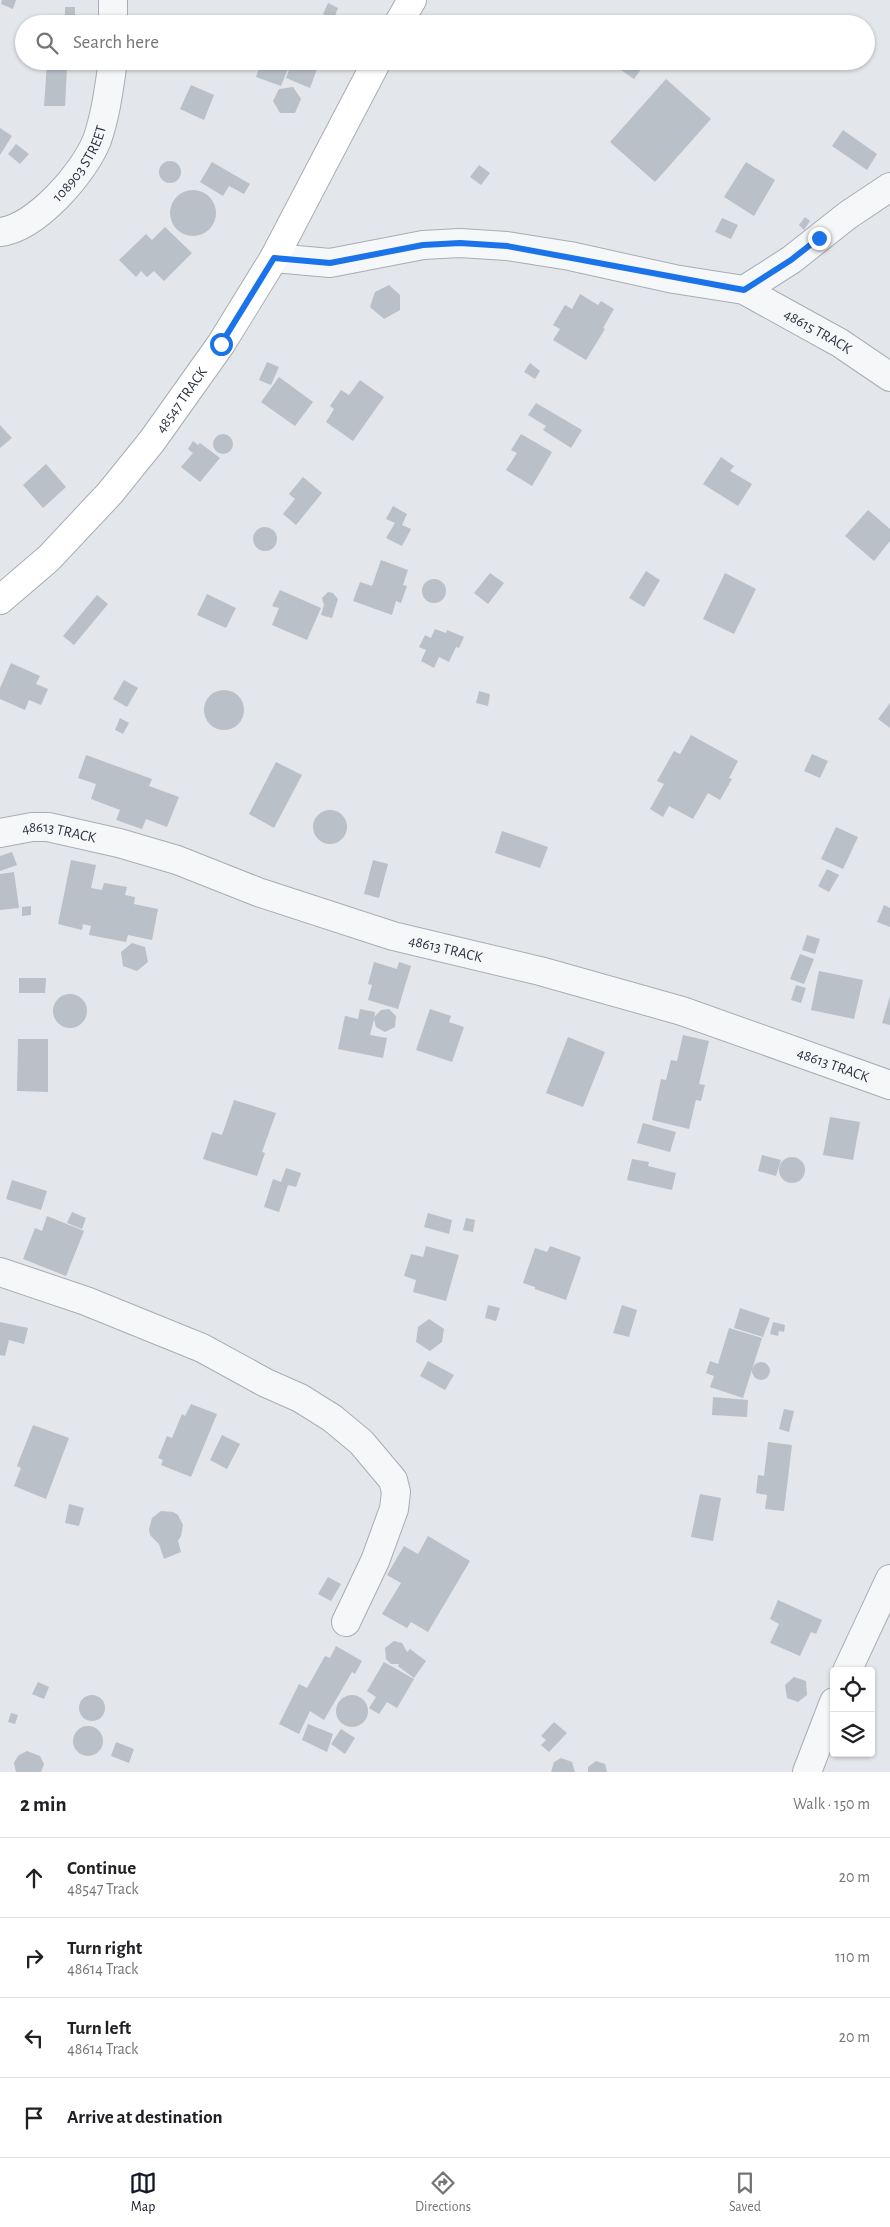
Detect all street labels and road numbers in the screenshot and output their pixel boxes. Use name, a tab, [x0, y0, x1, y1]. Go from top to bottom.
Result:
street label: 108903 STREET	[49, 123, 109, 204]
street label: 48615 TRACK	[781, 306, 855, 357]
street label: 48547 TRACK	[153, 364, 210, 435]
street label: 48613 TRACK	[21, 820, 98, 845]
street label: 48613 TRACK	[407, 933, 485, 965]
street label: 48613 TRACK	[795, 1045, 872, 1085]

